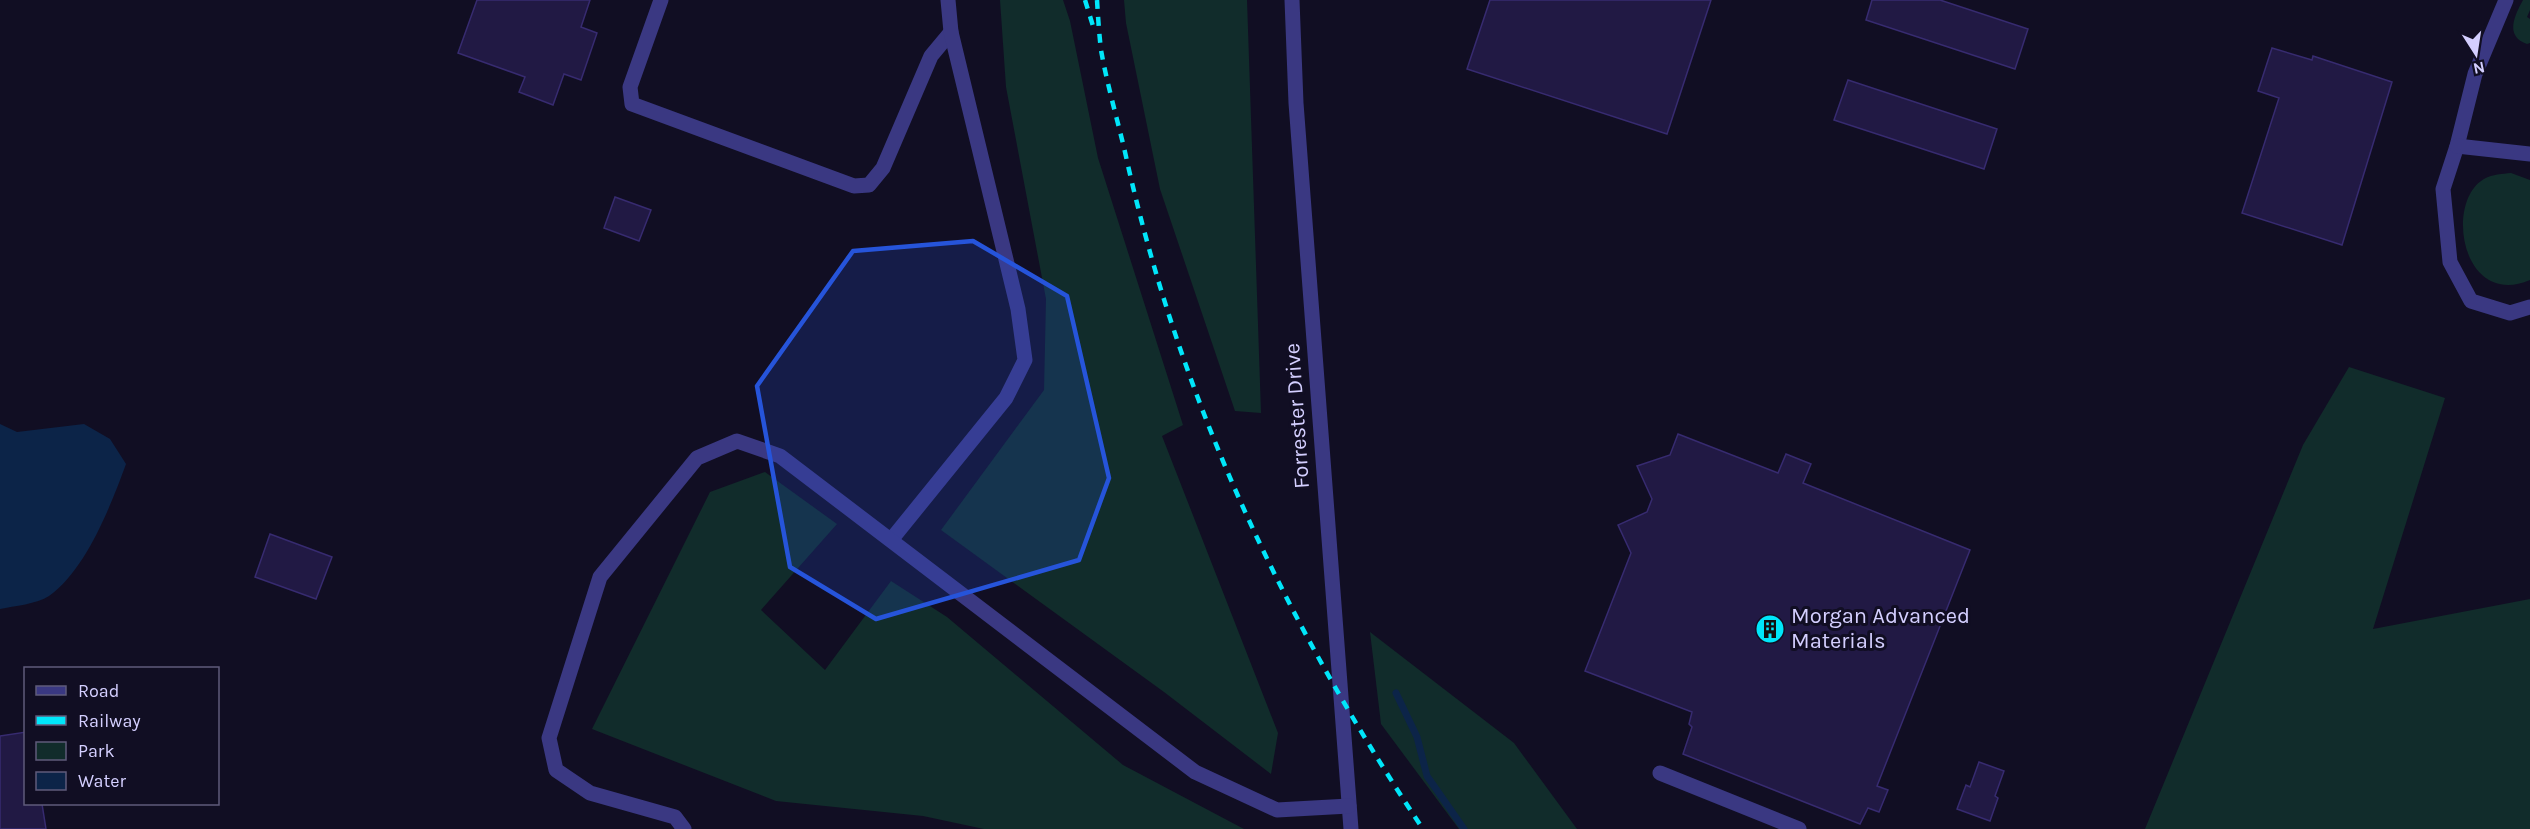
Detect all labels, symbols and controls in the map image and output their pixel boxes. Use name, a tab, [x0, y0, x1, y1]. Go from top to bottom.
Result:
north arrow	[2446, 24, 2506, 84]
text: N	[2471, 58, 2487, 79]
street label: Forrester Drive	[1279, 342, 1315, 490]
place label: Morgan Advanced Materials	[1791, 603, 1970, 654]
building icon: Morgan Advanced Materials	[1754, 613, 1786, 645]
legend	[24, 667, 219, 805]
text: Road	[78, 680, 119, 702]
text: Railway	[78, 710, 141, 732]
text: Park	[78, 740, 115, 762]
text: Water	[78, 770, 126, 792]

